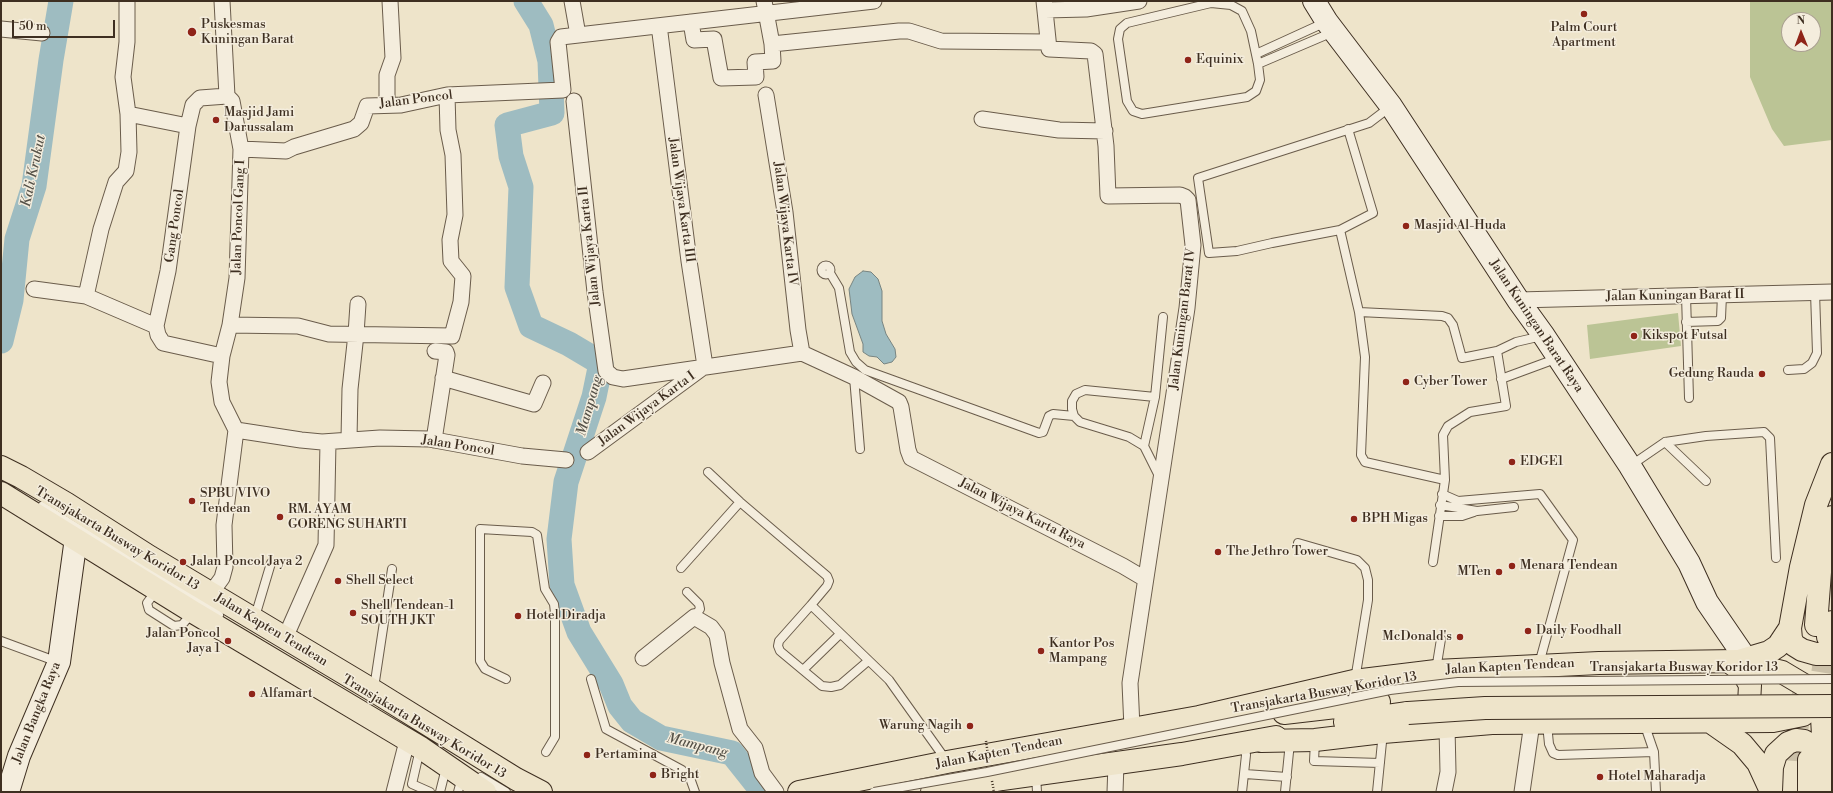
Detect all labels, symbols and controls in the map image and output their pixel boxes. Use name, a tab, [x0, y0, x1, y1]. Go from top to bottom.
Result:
marker: Palm Court Apartment	[1579, 9, 1589, 19]
scale bar	[14, 12, 117, 38]
north arrow	[1781, 12, 1821, 52]
text: N	[1796, 14, 1805, 28]
place label: Puskesmas Kuningan Barat	[201, 17, 294, 48]
text: 50 m	[19, 19, 47, 34]
place label: Palm Court Apartment	[1551, 20, 1617, 51]
marker: Puskesmas Kuningan Barat	[186, 26, 198, 38]
place label: Equinix	[1196, 52, 1243, 68]
marker: Equinix	[1183, 55, 1193, 65]
street label: Jalan Poncol	[378, 88, 454, 112]
place label: Masjid Jami Darussalam	[224, 105, 294, 136]
marker: Masjid Jami Darussalam	[211, 115, 221, 125]
water label: Kali Krukut	[18, 133, 50, 209]
street label: Jalan Wijaya Karta III	[665, 137, 697, 263]
street label: Jalan Poncol Gang I	[229, 159, 249, 275]
street label: Jalan Wijaya Karta IV	[770, 161, 800, 287]
street label: Jalan Wijaya Karta II	[576, 185, 604, 307]
street label: Gang Poncol	[162, 188, 188, 264]
place label: Masjid Al-Huda	[1414, 218, 1506, 234]
marker: Masjid Al-Huda	[1401, 221, 1411, 231]
street label: Jalan Kuningan Barat IV	[1167, 247, 1199, 391]
street label: Jalan Kuningan Barat Raya	[1486, 256, 1586, 396]
street label: Jalan Kuningan Barat II	[1606, 287, 1744, 305]
place label: Kikspot Futsal	[1642, 328, 1727, 344]
marker: Kikspot Futsal	[1629, 331, 1639, 341]
place label: Gedung Rauda	[1669, 366, 1754, 382]
street label: Jalan Wijaya Karta I	[595, 369, 699, 449]
marker: Gedung Rauda	[1757, 369, 1767, 379]
water label: Mampang	[573, 374, 607, 438]
place label: Cyber Tower	[1414, 374, 1487, 390]
marker: Cyber Tower	[1401, 377, 1411, 387]
street label: Jalan Poncol	[420, 433, 496, 459]
place label: EDGE1	[1520, 454, 1563, 470]
marker: EDGE1	[1507, 457, 1517, 467]
street label: Jalan Wijaya Karta Raya	[956, 475, 1088, 553]
street label: Transjakarta Busway Koridor 13	[32, 484, 202, 594]
place label: SPBU VIVO Tendean	[200, 486, 270, 517]
marker: SPBU VIVO Tendean	[187, 496, 197, 506]
place label: RM. AYAM GORENG SUHARTI	[288, 502, 407, 533]
place label: BPH Migas	[1362, 511, 1428, 527]
marker: RM. AYAM GORENG SUHARTI	[275, 512, 285, 522]
marker: BPH Migas	[1349, 514, 1359, 524]
place label: The Jethro Tower	[1226, 544, 1328, 560]
marker: The Jethro Tower	[1213, 547, 1223, 557]
place label: Jalan Poncol Jaya 2	[191, 554, 302, 570]
marker: Jalan Poncol Jaya 2	[178, 557, 188, 567]
place label: Menara Tendean	[1520, 558, 1618, 574]
marker: Menara Tendean	[1507, 561, 1517, 571]
place label: MTen	[1457, 564, 1491, 580]
marker: MTen	[1494, 567, 1504, 577]
place label: Shell Select	[346, 573, 414, 589]
marker: Shell Select	[333, 576, 343, 586]
street label: Jalan Kapten Tendean	[212, 590, 330, 670]
place label: Shell Tendean-1 SOUTH JKT	[361, 598, 454, 629]
marker: Shell Tendean-1 SOUTH JKT	[348, 608, 358, 618]
place label: Hotel Diradja	[526, 608, 606, 624]
marker: Hotel Diradja	[513, 611, 523, 621]
place label: Daily Foodhall	[1536, 623, 1622, 639]
place label: Jalan Poncol Jaya 1	[146, 626, 220, 657]
marker: Daily Foodhall	[1523, 626, 1533, 636]
place label: McDonald's	[1382, 629, 1452, 645]
marker: McDonald's	[1455, 632, 1465, 642]
marker: Jalan Poncol Jaya 1	[223, 636, 233, 646]
place label: Kantor Pos Mampang	[1049, 636, 1114, 667]
marker: Kantor Pos Mampang	[1036, 646, 1046, 656]
street label: Jalan Kapten Tendean	[1445, 656, 1575, 678]
street label: Jalan Bangka Raya	[9, 660, 65, 766]
street label: Transjakarta Busway Koridor 13	[1590, 660, 1778, 676]
street label: Transjakarta Busway Koridor 13	[1230, 669, 1418, 717]
street label: Transjakarta Busway Koridor 13	[339, 672, 509, 782]
place label: Alfamart	[260, 686, 313, 702]
marker: Alfamart	[247, 689, 257, 699]
place label: Warung Nagih	[879, 718, 962, 734]
marker: Warung Nagih	[965, 721, 975, 731]
water label: Mampang	[665, 730, 729, 762]
street label: Jalan Kapten Tendean	[934, 733, 1064, 773]
place label: Pertamina	[595, 747, 657, 763]
marker: Pertamina	[582, 750, 592, 760]
place label: Bright	[661, 767, 699, 783]
place label: Hotel Maharadja	[1608, 769, 1706, 785]
marker: Bright	[648, 770, 658, 780]
marker: Hotel Maharadja	[1595, 772, 1605, 782]

